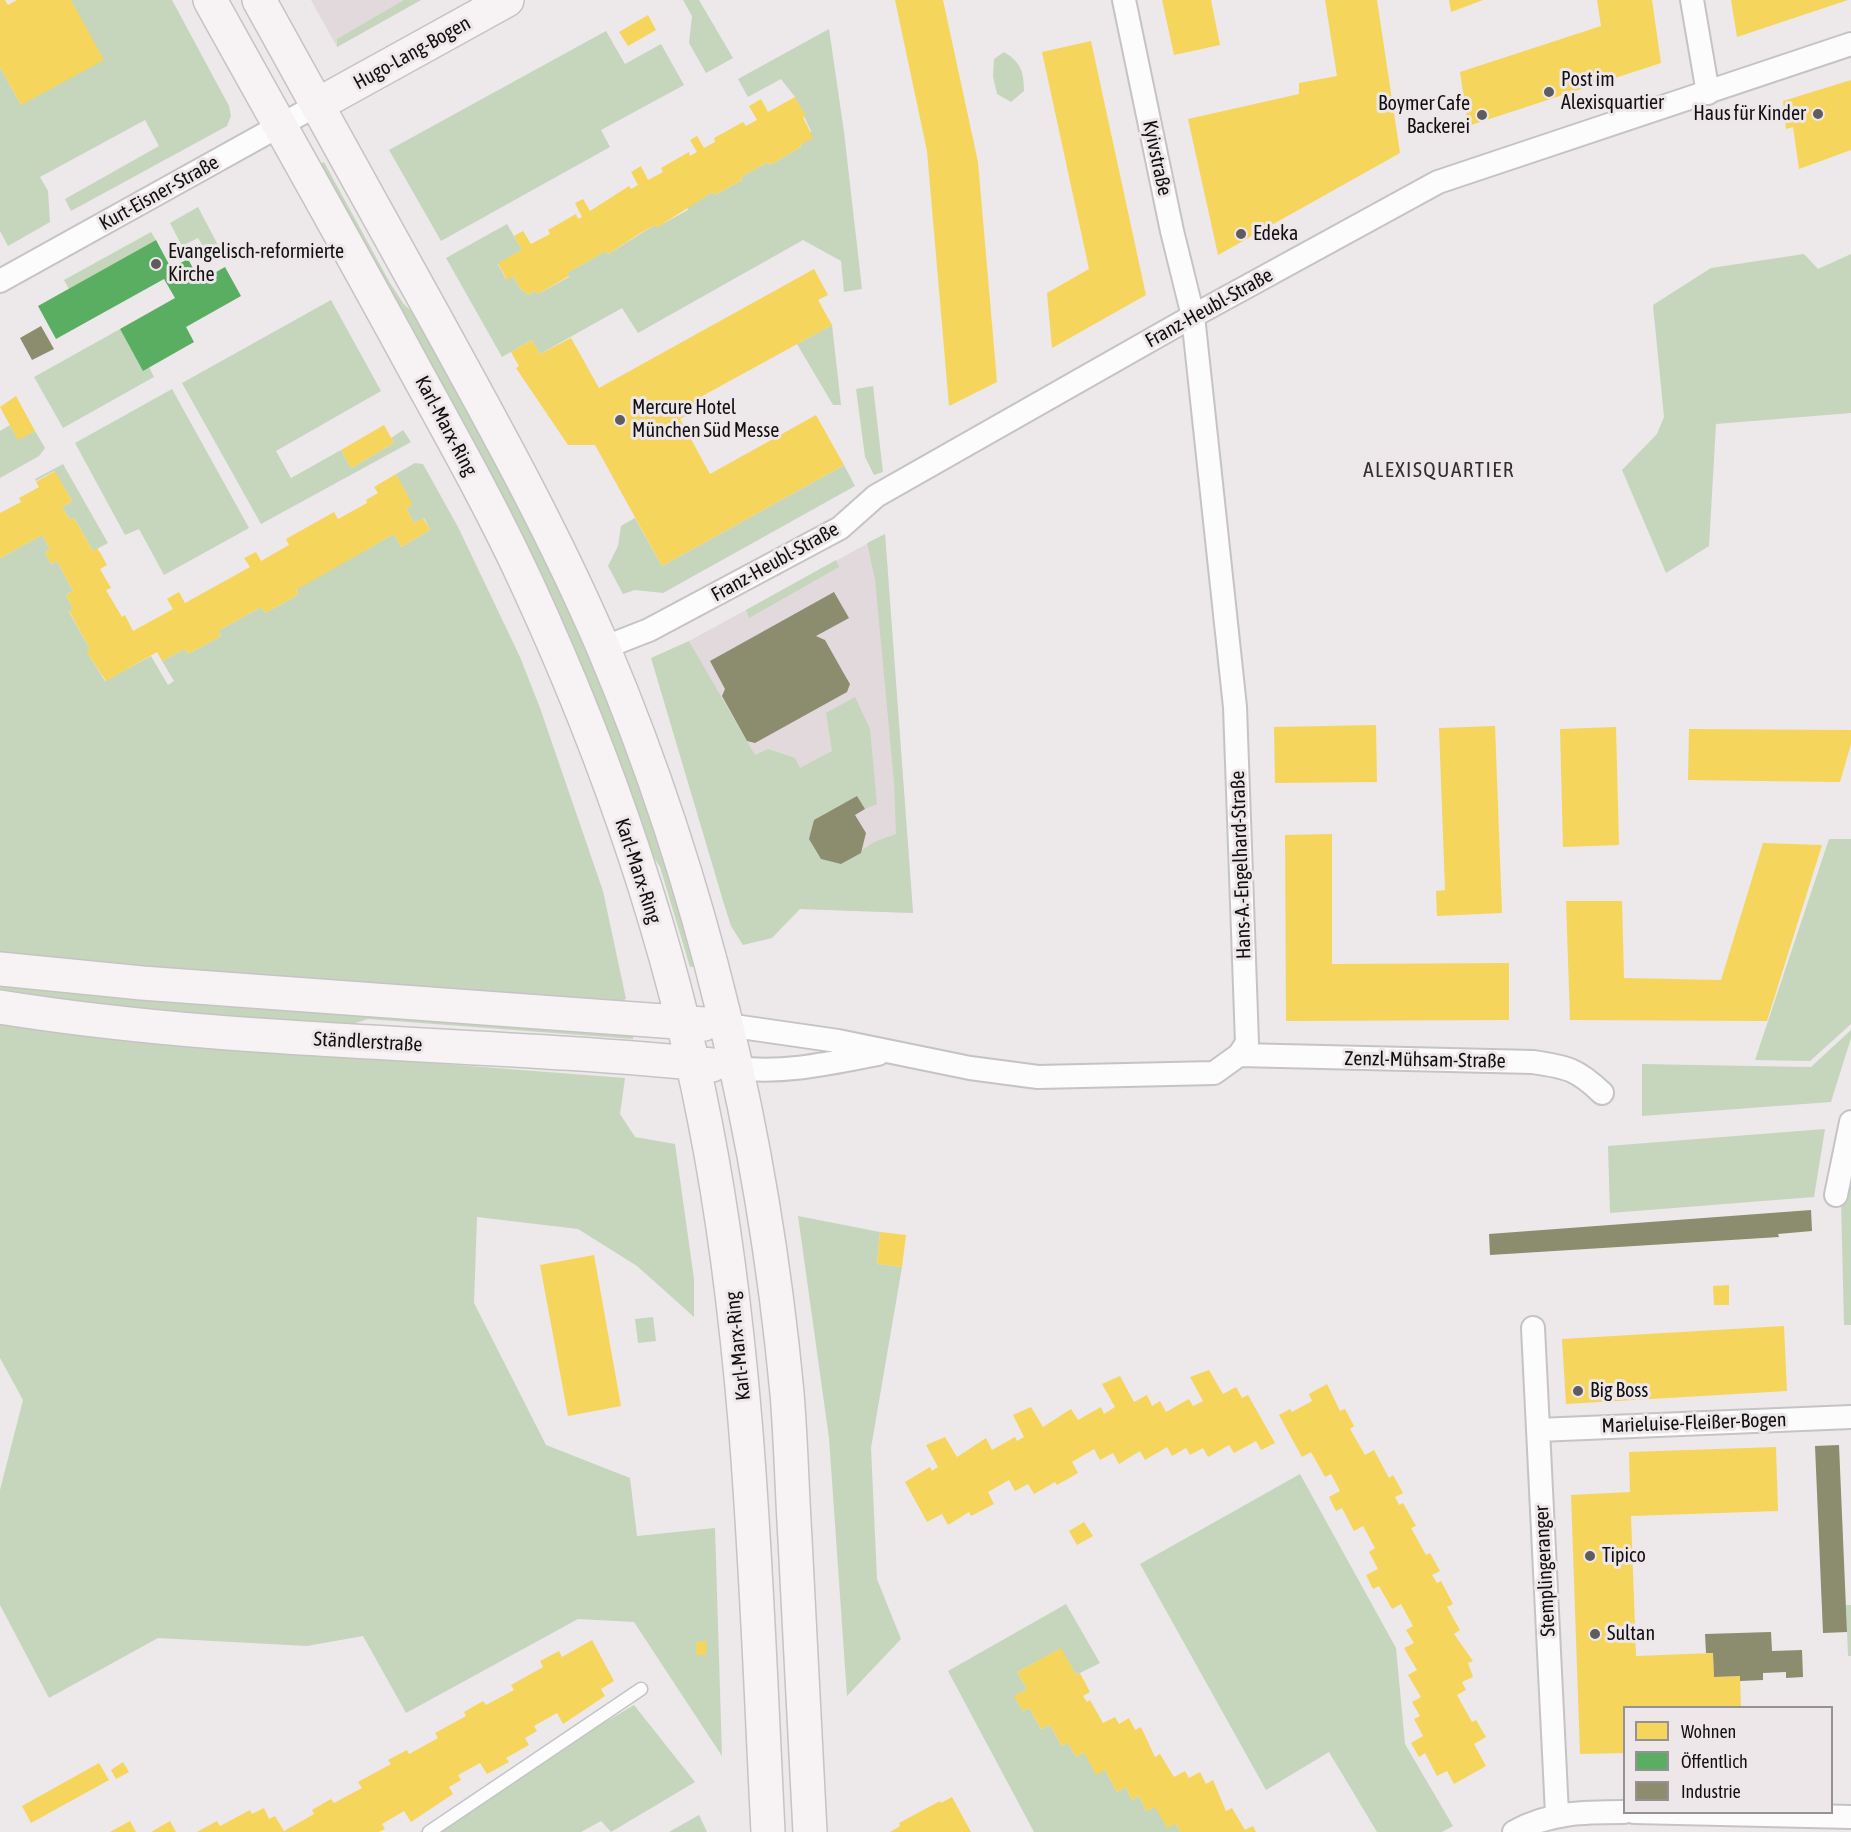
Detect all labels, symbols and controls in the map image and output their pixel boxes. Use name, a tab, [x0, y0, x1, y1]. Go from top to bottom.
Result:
street label: Hugo-Lang-Bogen	[349, 11, 475, 95]
place label: Post im Alexisquartier	[1561, 68, 1664, 115]
marker: Post im Alexisquartier	[1542, 85, 1556, 99]
place label: Boymer Cafe Backerei	[1378, 92, 1470, 139]
place label: Haus für Kinder	[1693, 102, 1806, 126]
marker: Haus für Kinder	[1811, 107, 1825, 121]
marker: Boymer Cafe Backerei	[1475, 108, 1489, 122]
street label: Kyivstraße	[1137, 118, 1177, 198]
street label: Kurt-Eisner-Straße	[95, 150, 223, 236]
place label: Edeka	[1253, 222, 1298, 246]
marker: Edeka	[1234, 227, 1248, 241]
place label: Evangelisch-reformierte Kirche	[168, 240, 344, 287]
marker: Evangelisch-reformierte Kirche	[149, 257, 163, 271]
street label: Franz-Heubl-Straße	[1141, 263, 1277, 353]
street label: Karl-Marx-Ring	[410, 372, 482, 480]
place label: Mercure Hotel München Süd Messe	[632, 396, 779, 443]
marker: Mercure Hotel München Süd Messe	[613, 413, 627, 427]
district label: ALEXISQUARTIER	[1363, 457, 1515, 483]
street label: Franz-Heubl-Straße	[707, 517, 843, 607]
street label: Hans-A.-Engelhard-Straße	[1226, 770, 1256, 960]
street label: Karl-Marx-Ring	[610, 815, 666, 927]
street label: Ständlerstraße	[313, 1027, 423, 1057]
street label: Zenzl-Mühsam-Straße	[1344, 1047, 1506, 1073]
street label: Karl-Marx-Ring	[720, 1290, 756, 1402]
place label: Big Boss	[1590, 1379, 1648, 1403]
marker: Big Boss	[1571, 1384, 1585, 1398]
street label: Marieluise-Fleißer-Bogen	[1601, 1408, 1787, 1438]
street label: Stemplingeranger	[1530, 1505, 1560, 1637]
place label: Tipico	[1602, 1544, 1646, 1568]
marker: Tipico	[1583, 1549, 1597, 1563]
place label: Sultan	[1607, 1622, 1655, 1646]
marker: Sultan	[1588, 1627, 1602, 1641]
legend	[1623, 1706, 1833, 1814]
text: Wohnen	[1681, 1721, 1736, 1742]
text: Öffentlich	[1681, 1751, 1748, 1772]
text: Industrie	[1681, 1781, 1741, 1802]

